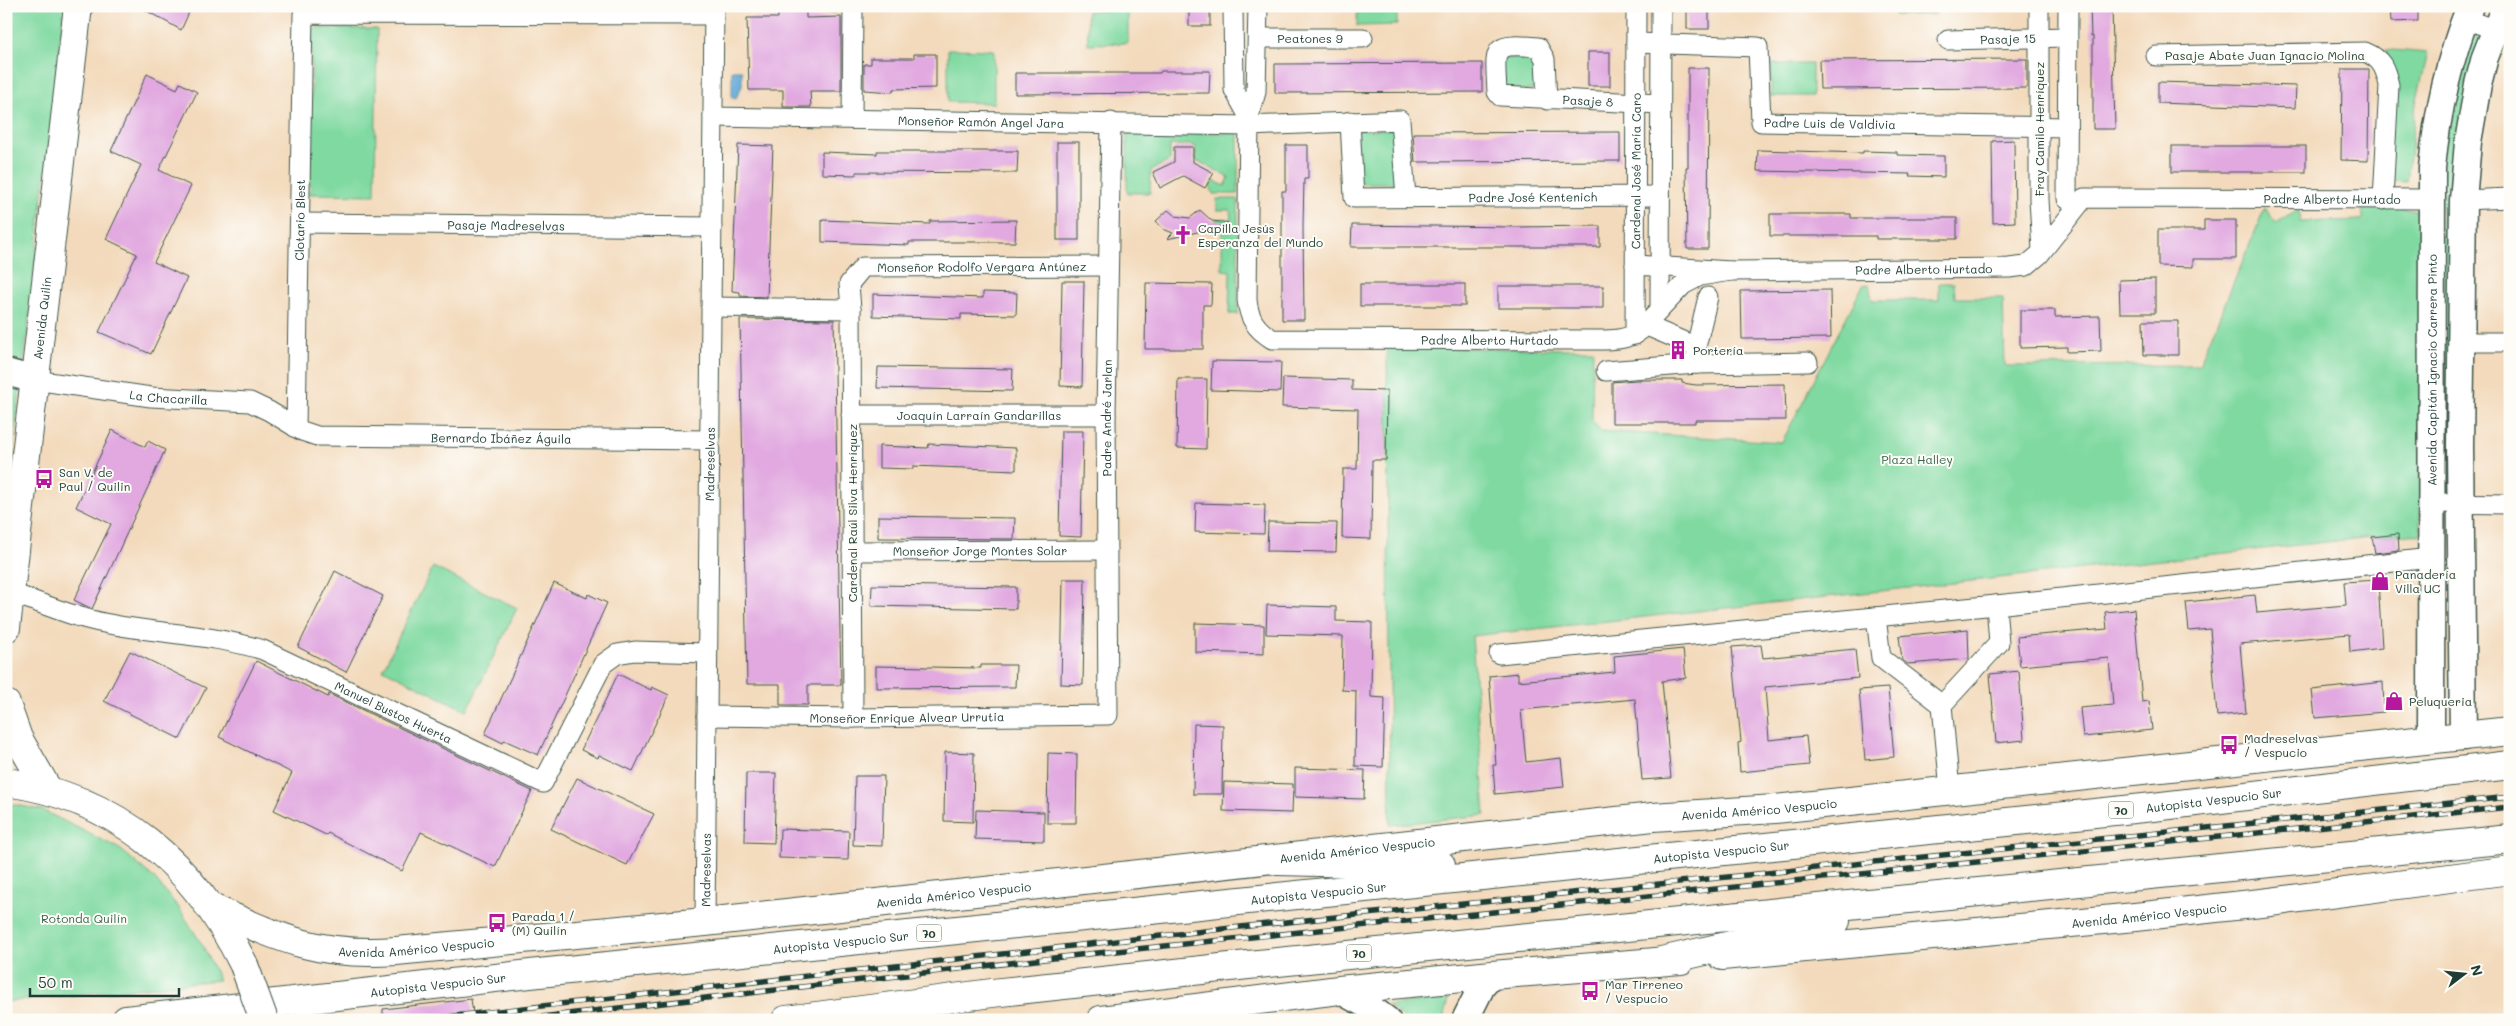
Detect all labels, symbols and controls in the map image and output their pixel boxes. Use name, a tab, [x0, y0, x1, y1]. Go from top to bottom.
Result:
street label: Peatones 9	[1277, 30, 1343, 46]
street label: Pasaje 15	[1980, 30, 2036, 47]
street label: Pasaje Abate Juan Ignacio Molina	[2165, 47, 2365, 63]
street label: Fray Camilo Henríquez	[2031, 62, 2047, 196]
street label: Pasaje 8	[1562, 91, 1614, 110]
street label: Cardenal José María Caro	[1627, 93, 1644, 249]
street label: Monseñor Ramón Angel Jara	[898, 112, 1064, 131]
street label: Padre Luis de Valdivia	[1764, 114, 1896, 132]
street label: Clotario Blest	[291, 179, 308, 261]
street label: Padre José Kentenich	[1468, 188, 1598, 205]
street label: Padre Alberto Hurtado	[2263, 191, 2401, 207]
street label: Pasaje Madreselvas	[447, 216, 565, 234]
place label: Capilla Jesús Esperanza del Mundo	[1198, 220, 1323, 250]
church icon: Capilla Jesús Esperanza del Mundo	[1172, 224, 1194, 246]
street label: Avenida Capitán Ignacio Carrera Pinto	[2423, 254, 2440, 486]
street label: Monseñor Rodolfo Vergara Antúnez	[877, 258, 1087, 275]
street label: Padre Alberto Hurtado	[1855, 260, 1992, 278]
street label: Avenida Quilín	[29, 276, 55, 360]
street label: Padre Alberto Hurtado	[1421, 331, 1558, 348]
building icon: Portería	[1667, 339, 1689, 361]
place label: Portería	[1693, 342, 1743, 358]
street label: Padre André Jarlan	[1098, 359, 1115, 477]
street label: La Chacarilla	[129, 386, 208, 408]
street label: Joaquín Larraín Gandarillas	[897, 407, 1061, 423]
street label: Cardenal Raúl Silva Henríquez	[844, 423, 860, 602]
street label: Madreselvas	[701, 427, 718, 501]
street label: Bernardo Ibáñez Águila	[431, 429, 572, 447]
park label: Plaza Halley	[1881, 451, 1953, 467]
place label: San V. de Paul / Quilin	[59, 464, 130, 494]
bus stop icon: San V. de Paul / Quilin	[33, 468, 55, 490]
street label: Monseñor Jorge Montes Solar	[893, 542, 1067, 559]
place label: Panadería Villa UC	[2395, 566, 2456, 596]
shop icon: Panadería Villa UC	[2369, 570, 2391, 592]
street label: Manuel Bustos Huerta	[332, 677, 455, 747]
shop icon: Peluqueria	[2383, 690, 2405, 712]
place label: Peluqueria	[2409, 693, 2472, 709]
street label: Monseñor Enrique Alvear Urrutia	[810, 708, 1004, 726]
place label: Madreselvas / Vespucio	[2244, 730, 2318, 760]
bus stop icon: Madreselvas / Vespucio	[2218, 734, 2240, 756]
street label: Autopista Vespucio Sur	[2145, 784, 2282, 816]
street label: Avenida Américo Vespucio	[1681, 794, 1838, 823]
road number: 70	[2108, 802, 2134, 818]
street label: Madreselvas	[697, 833, 714, 907]
street label: Avenida Américo Vespucio	[1279, 833, 1436, 866]
street label: Autopista Vespucio Sur	[1652, 836, 1790, 866]
street label: Avenida Américo Vespucio	[875, 878, 1032, 911]
street label: Autopista Vespucio Sur	[1249, 878, 1387, 908]
street label: Avenida Américo Vespucio	[2071, 899, 2228, 931]
place label: Parada 1 / (M) Quilín	[512, 908, 575, 938]
park label: Rotonda Quilín	[41, 910, 127, 926]
bus stop icon: Parada 1 / (M) Quilín	[486, 912, 508, 934]
road number: 70	[916, 924, 942, 941]
street label: Autopista Vespucio Sur	[772, 927, 910, 957]
street label: Avenida Américo Vespucio	[338, 934, 495, 960]
road number: 70	[1346, 944, 1372, 961]
north arrow	[2438, 948, 2488, 998]
text: N	[2466, 963, 2488, 978]
scale bar	[30, 966, 179, 998]
street label: Autopista Vespucio Sur	[369, 969, 507, 1000]
text: 50 m	[38, 972, 73, 992]
place label: Mar Tirreneo / Vespucio	[1605, 976, 1683, 1006]
bus stop icon: Mar Tirreneo / Vespucio	[1579, 980, 1601, 1002]

